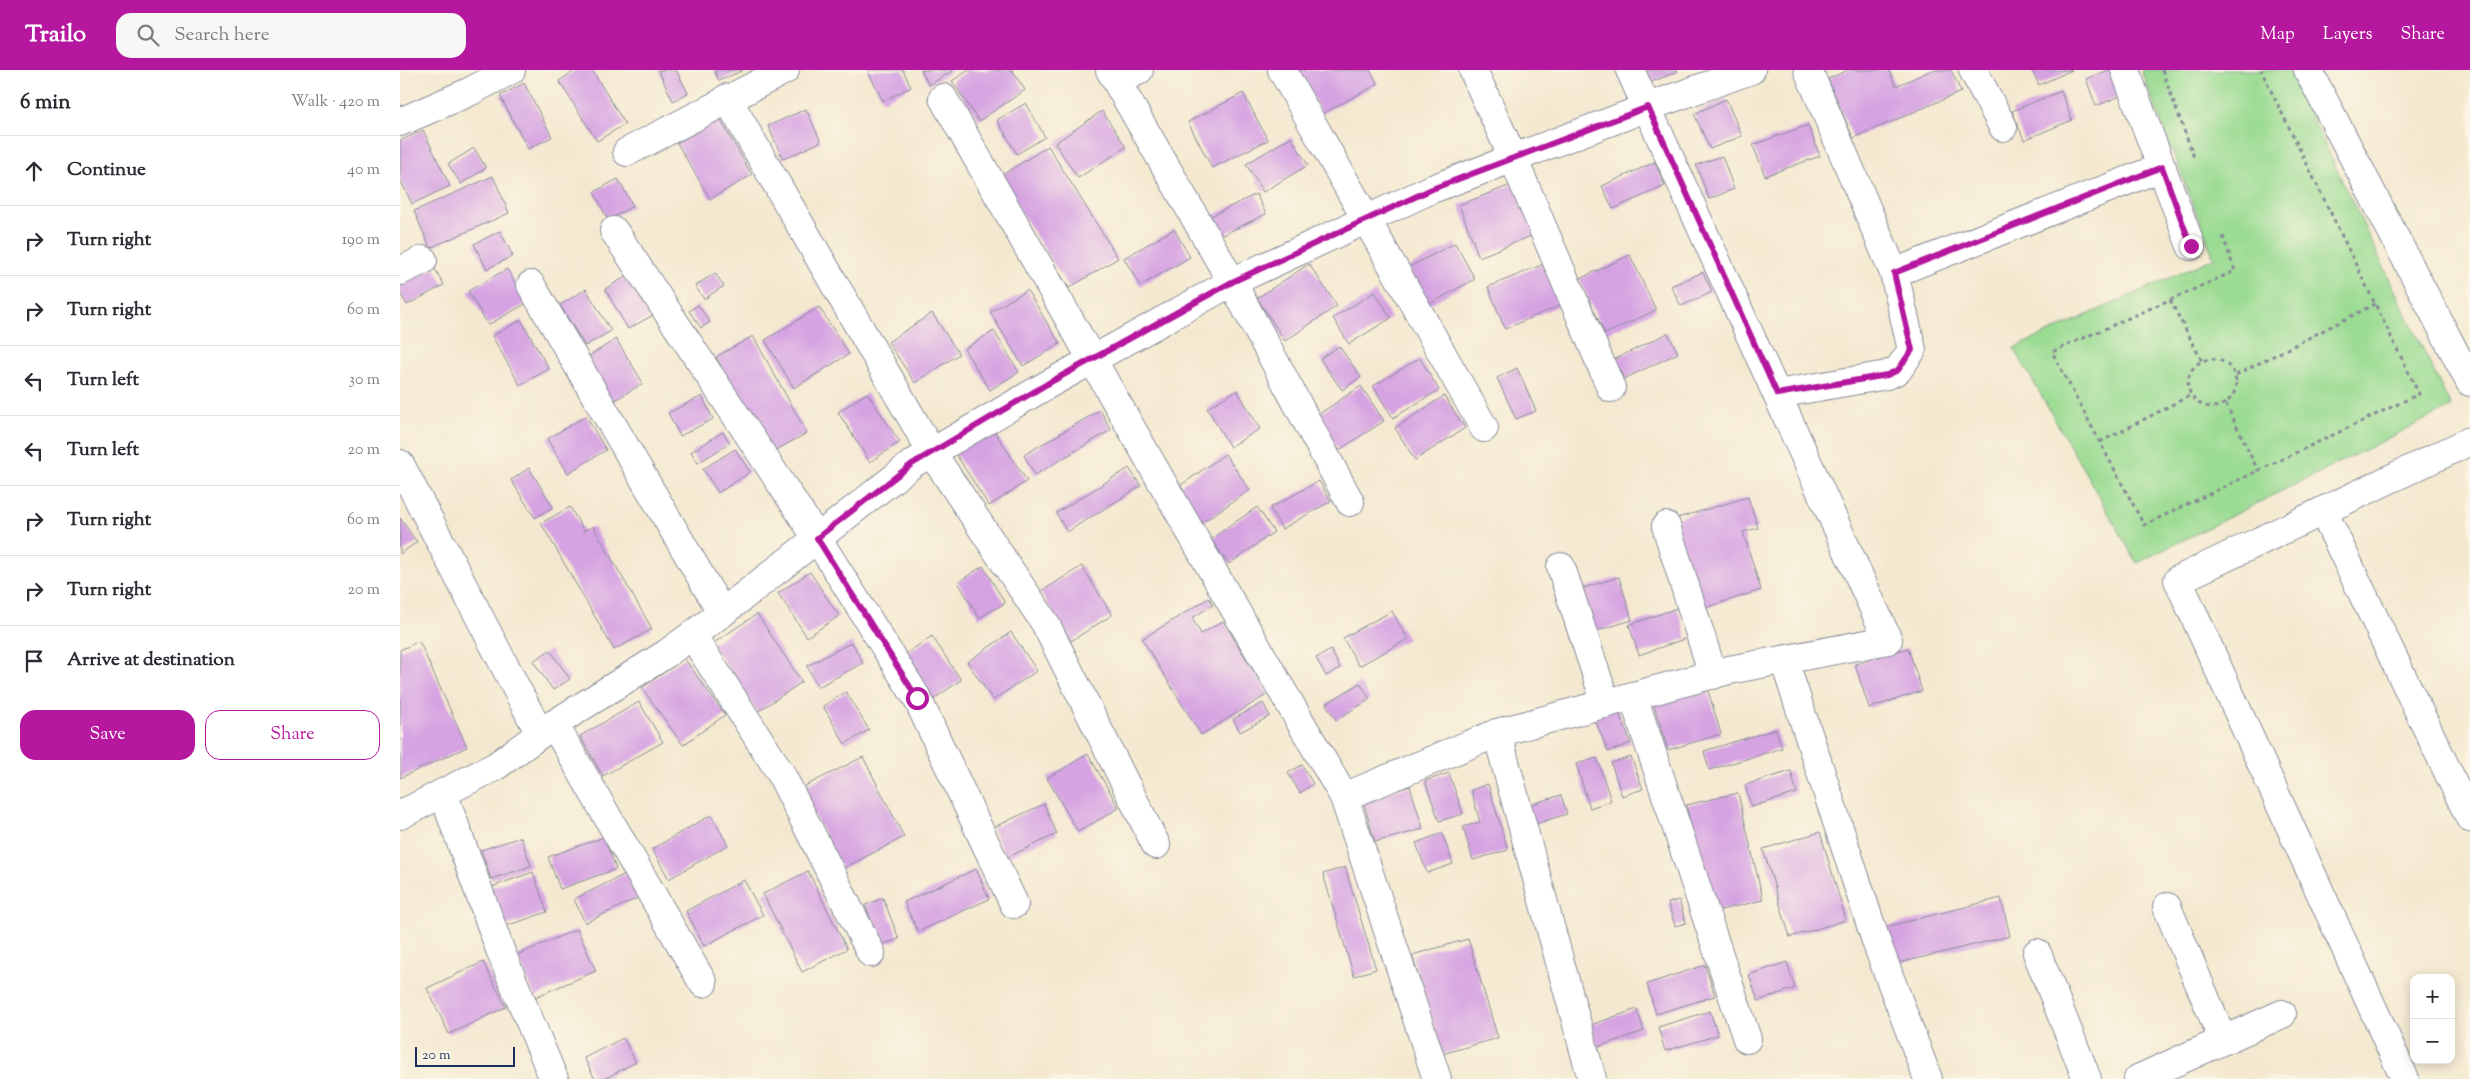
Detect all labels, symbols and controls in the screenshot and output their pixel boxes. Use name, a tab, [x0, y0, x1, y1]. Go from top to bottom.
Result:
search box	[116, 13, 466, 58]
text: Trailo	[25, 18, 86, 52]
icon: search	[134, 21, 162, 49]
text: Search here	[174, 22, 270, 49]
text: Map	[2260, 22, 2295, 48]
text: Layers	[2323, 22, 2373, 48]
text: Share	[2401, 22, 2445, 48]
text: 6 min	[20, 88, 71, 118]
text: Walk · 420 m	[291, 91, 380, 114]
icon: ahead	[20, 157, 48, 185]
text: Continue	[67, 157, 146, 184]
text: 40 m	[347, 159, 380, 182]
icon: right	[20, 227, 48, 255]
text: Turn right	[67, 227, 151, 254]
text: 190 m	[342, 229, 380, 252]
route end	[2180, 235, 2203, 258]
icon: right	[20, 297, 48, 325]
text: Turn right	[67, 297, 151, 324]
text: 60 m	[347, 299, 380, 322]
icon: left	[20, 367, 48, 395]
text: Turn left	[67, 367, 139, 394]
text: 30 m	[349, 369, 380, 392]
icon: left	[20, 437, 48, 465]
text: Turn left	[67, 437, 139, 464]
text: 20 m	[347, 439, 380, 462]
icon: right	[20, 507, 48, 535]
text: Turn right	[67, 507, 151, 534]
text: 60 m	[347, 509, 380, 532]
icon: right	[20, 577, 48, 605]
text: Turn right	[67, 577, 151, 604]
text: 20 m	[347, 579, 380, 602]
icon: arrive	[20, 647, 48, 675]
text: Arrive at destination	[67, 647, 235, 674]
route start	[906, 687, 929, 710]
button: Save	[20, 710, 195, 760]
button: Share	[205, 710, 380, 760]
map controls	[2410, 974, 2455, 1064]
button: +	[2410, 974, 2455, 1019]
button: −	[2410, 1019, 2455, 1064]
scale bar	[415, 1044, 515, 1067]
text: 20 m	[422, 1046, 451, 1066]

